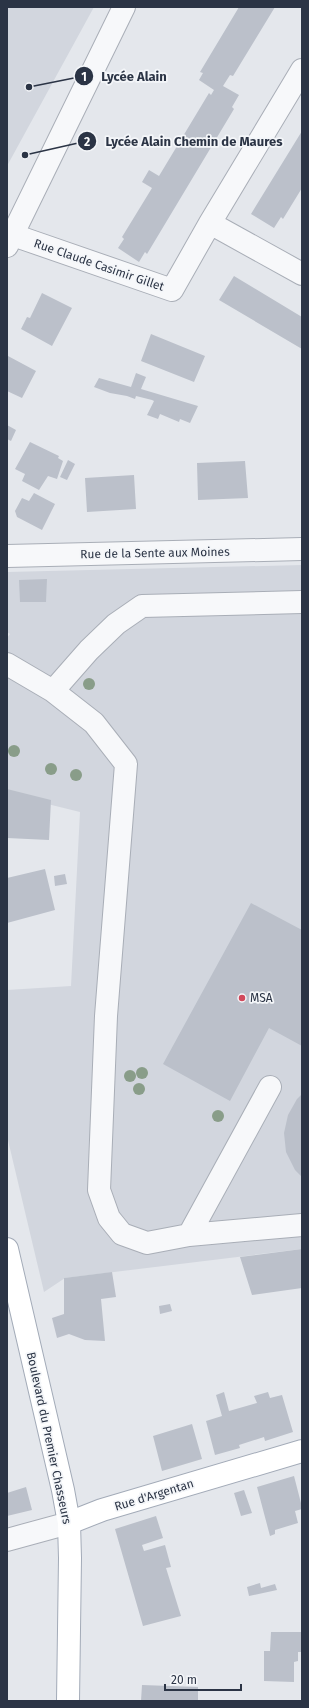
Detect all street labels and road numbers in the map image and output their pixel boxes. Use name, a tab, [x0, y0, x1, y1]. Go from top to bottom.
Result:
street label: Rue Claude Casimir Gillet	[32, 236, 167, 294]
street label: Rue de la Sente aux Moines	[80, 545, 230, 561]
street label: Boulevard du Premier Chasseurs	[24, 1351, 74, 1526]
street label: Rue d'Argentan	[113, 1476, 195, 1514]

